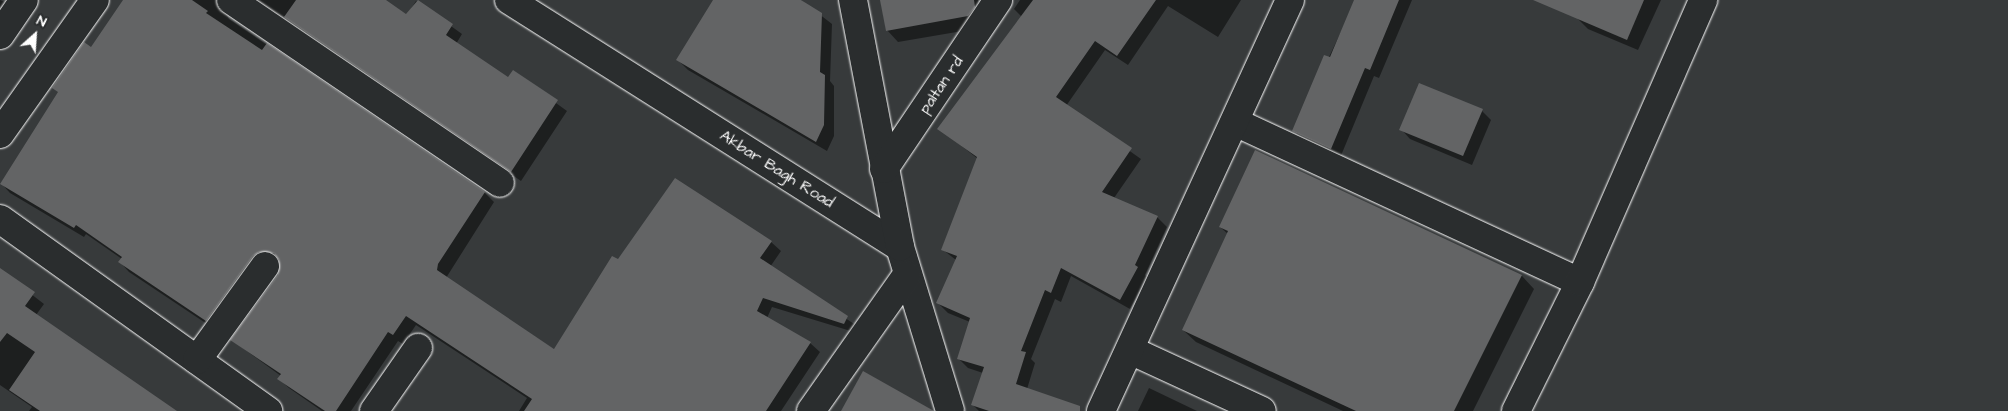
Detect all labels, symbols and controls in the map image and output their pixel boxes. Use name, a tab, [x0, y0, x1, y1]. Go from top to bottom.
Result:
north arrow	[10, 10, 60, 60]
text: N	[33, 11, 50, 32]
street label: paltan rd	[915, 52, 967, 118]
street label: Akbar Bagh Road	[716, 126, 838, 212]

